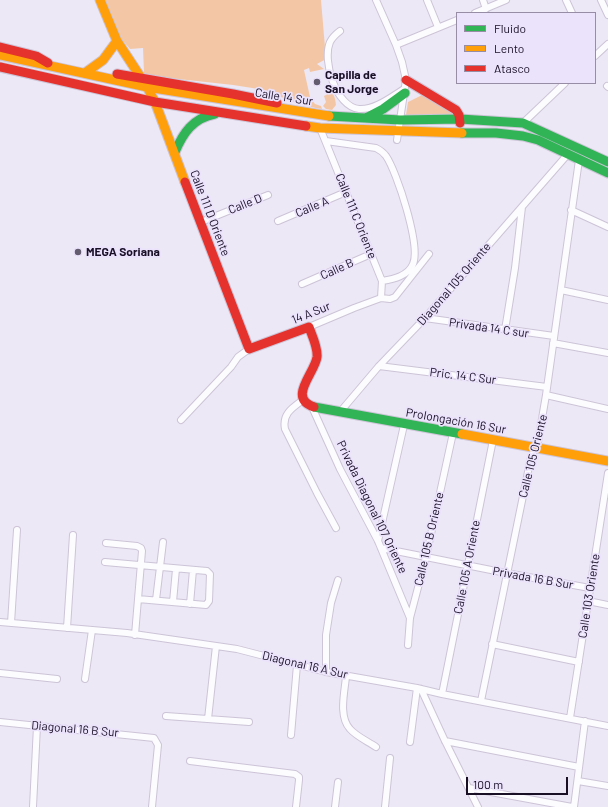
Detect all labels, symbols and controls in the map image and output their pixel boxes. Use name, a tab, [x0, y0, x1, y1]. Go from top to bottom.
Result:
legend	[456, 12, 596, 84]
text: Fluido	[494, 21, 526, 35]
text: Lento	[494, 41, 524, 55]
text: Atasco	[494, 61, 530, 75]
place label: Capilla de San Jorge	[325, 68, 379, 96]
marker: Capilla de San Jorge	[312, 77, 322, 87]
street label: Calle 14 Sur	[254, 85, 314, 109]
street label: Calle 111 D Oriente	[187, 168, 233, 258]
street label: Calle 111 C Oriente	[332, 171, 380, 261]
street label: Calle D	[226, 191, 264, 217]
street label: Calle A	[293, 194, 331, 220]
street label: Diagonal 105 Oriente	[414, 240, 494, 328]
place label: MEGA Soriana	[86, 245, 160, 259]
marker: MEGA Soriana	[73, 247, 83, 257]
street label: Calle B	[318, 255, 356, 283]
street label: 14 A Sur	[289, 299, 333, 327]
street label: Privada 14 C sur	[448, 315, 530, 341]
street label: Pric. 14 C Sur	[429, 365, 497, 387]
street label: Prolongación 16 Sur	[405, 405, 507, 437]
street label: Calle 105 Oriente	[516, 413, 550, 499]
street label: Privada Diagonal 107 Oriente	[334, 438, 410, 576]
street label: Calle 105 B Oriente	[411, 491, 447, 587]
street label: Calle 105 A Oriente	[451, 519, 483, 615]
street label: Calle 103 Oriente	[575, 553, 603, 639]
street label: Privada 16 B Sur	[491, 564, 575, 592]
street label: Diagonal 16 A Sur	[261, 648, 349, 682]
street label: Diagonal 16 B Sur	[31, 718, 119, 740]
scale bar	[468, 769, 570, 795]
text: 100 m	[473, 777, 503, 791]

